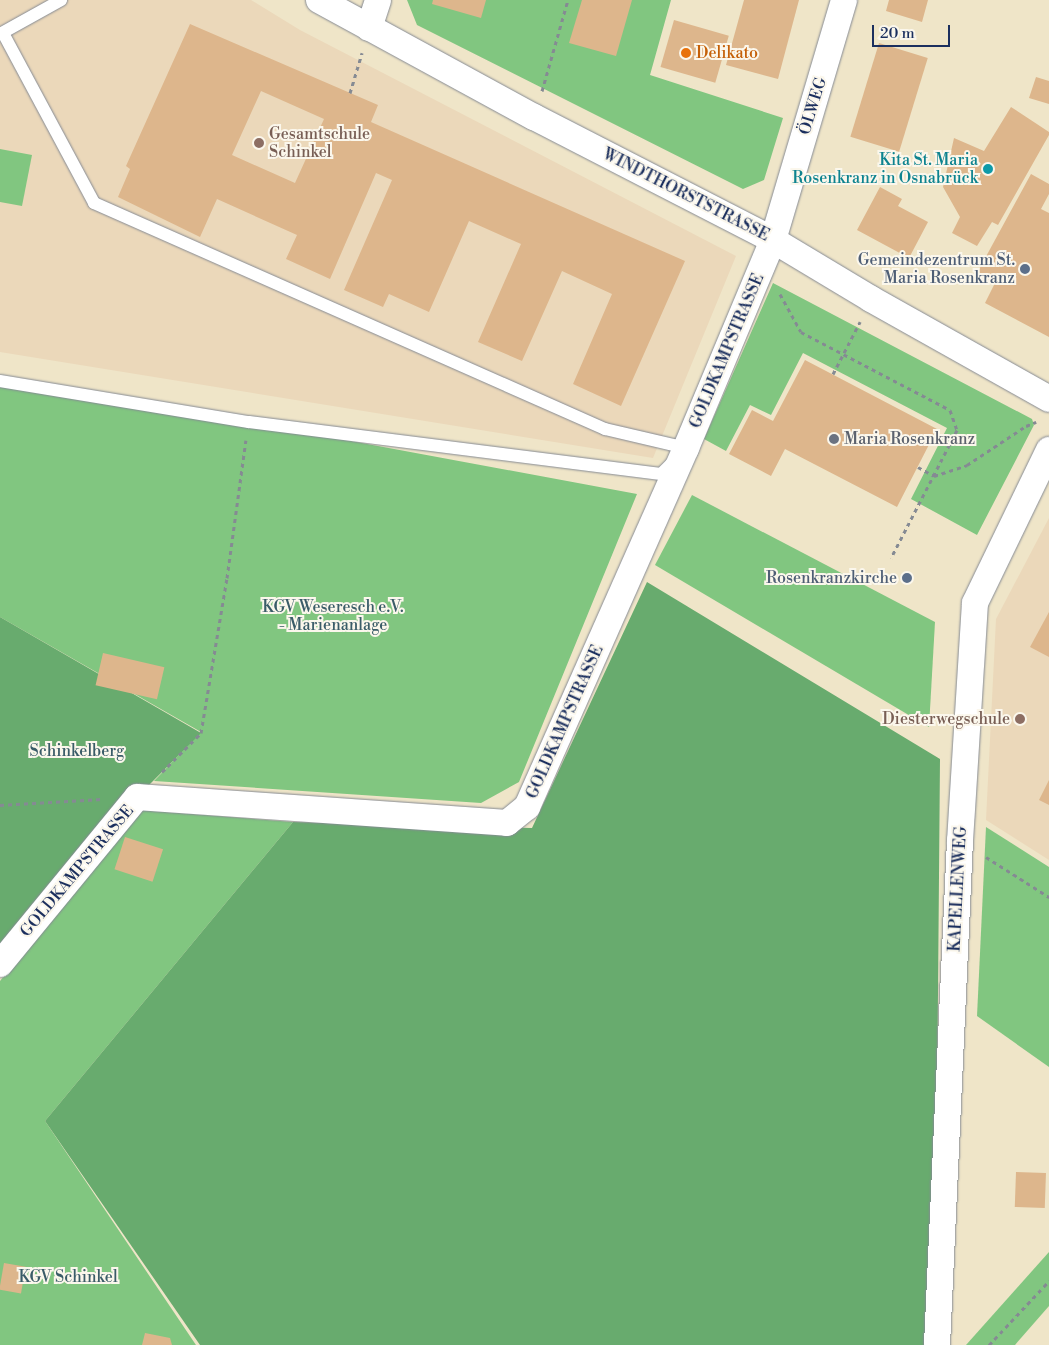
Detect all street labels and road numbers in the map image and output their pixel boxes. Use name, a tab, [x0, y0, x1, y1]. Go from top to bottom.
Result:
street label: ÖLWEG	[795, 75, 831, 137]
street label: WINDTHORSTSTRASSE	[599, 145, 773, 245]
street label: GOLDKAMPSTRASSE	[686, 271, 768, 431]
street label: GOLDKAMPSTRASSE	[522, 642, 608, 802]
street label: GOLDKAMPSTRASSE	[16, 801, 138, 941]
street label: KAPELLENWEG	[945, 826, 971, 952]

